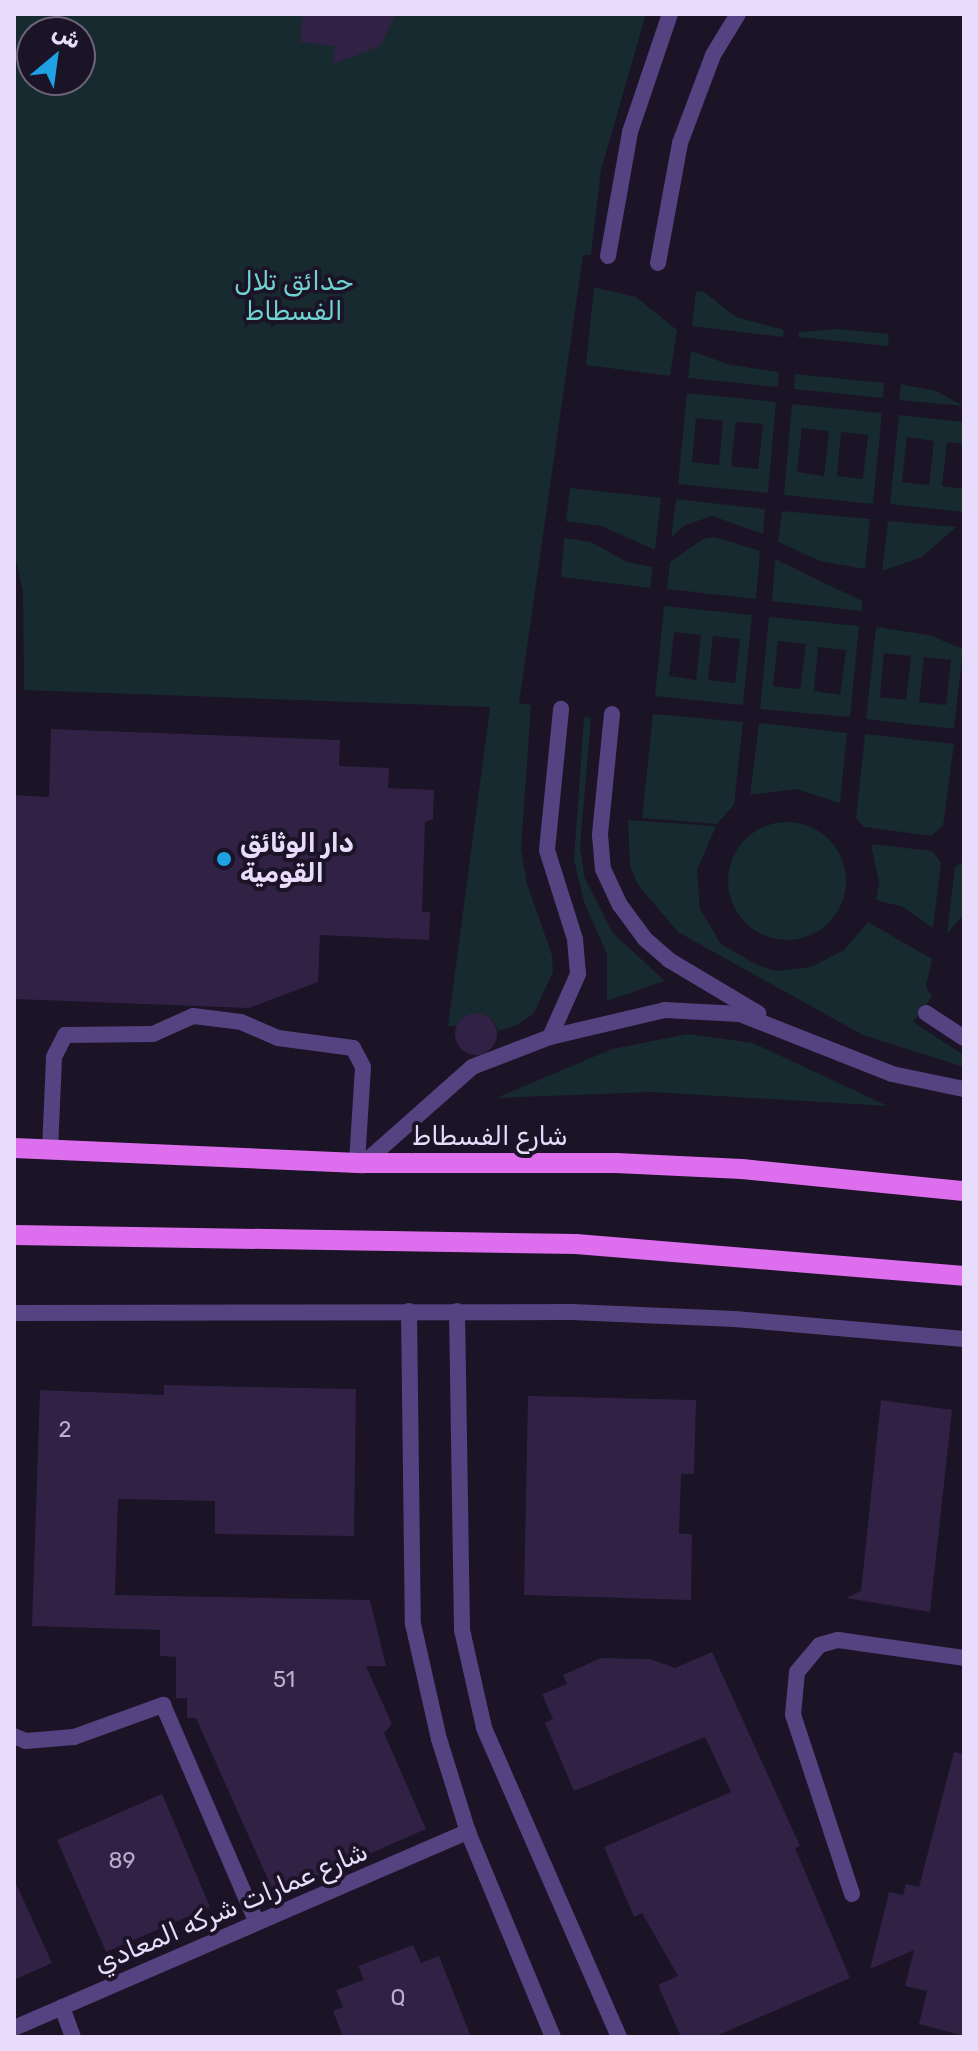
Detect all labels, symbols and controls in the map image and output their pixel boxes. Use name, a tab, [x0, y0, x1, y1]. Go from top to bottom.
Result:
north arrow	[16, 16, 96, 96]
text: ش	[48, 18, 86, 55]
park label: حدائق تلال الفسطاط	[234, 266, 354, 328]
place label: دار الوثائق القومية	[240, 828, 354, 890]
marker: دار الوثائق القومية	[215, 850, 233, 868]
street label: شارع الفسطاط	[412, 1121, 568, 1153]
house number: 2	[59, 1417, 71, 1443]
house number: 51	[273, 1667, 295, 1693]
street label: شارع عمارات شركه المعادي	[90, 1836, 372, 1980]
house number: 89	[108, 1848, 136, 1874]
house number: Q	[391, 1985, 405, 2011]

